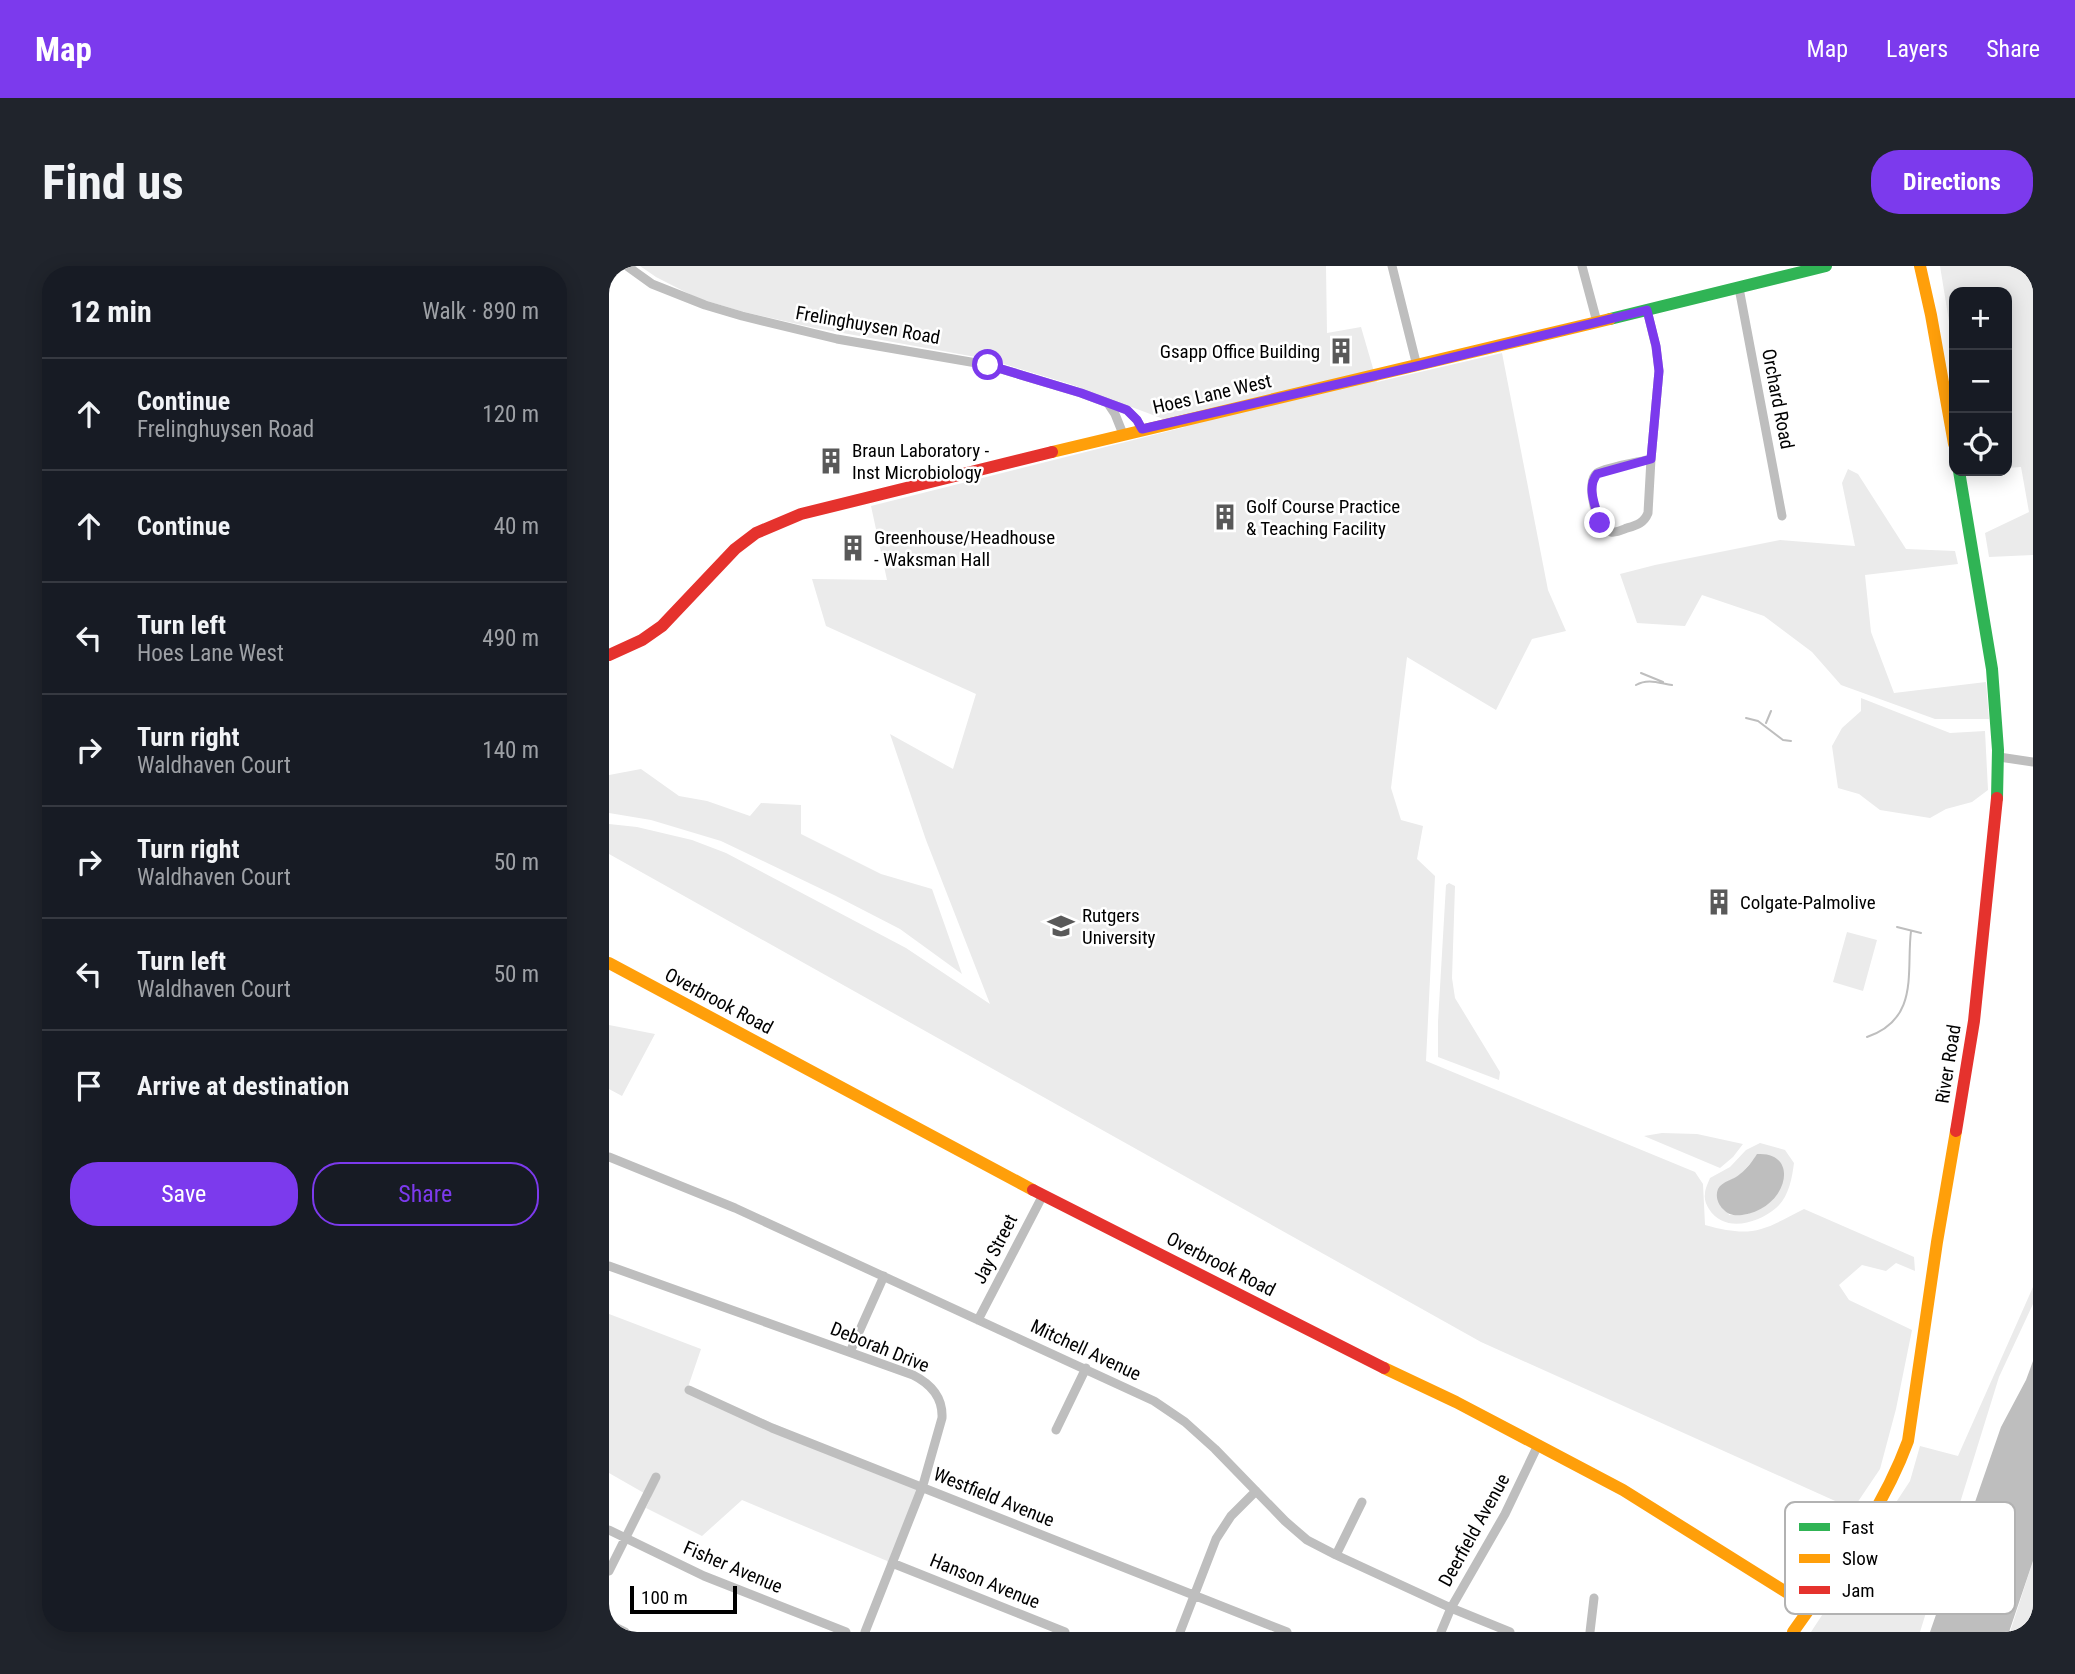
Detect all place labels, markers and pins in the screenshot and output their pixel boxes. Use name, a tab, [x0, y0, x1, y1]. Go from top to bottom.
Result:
building icon: Gsapp Office Building	[1326, 336, 1356, 366]
place label: Gsapp Office Building	[1160, 340, 1320, 363]
place label: Braun Laboratory - Inst Microbiology	[852, 439, 989, 484]
building icon: Braun Laboratory - Inst Microbiology	[816, 446, 846, 476]
place label: Golf Course Practice & Teaching Facility	[1246, 495, 1400, 540]
building icon: Golf Course Practice & Teaching Facility	[1210, 502, 1240, 532]
place label: Greenhouse/Headhouse - Waksman Hall	[874, 526, 1055, 571]
building icon: Greenhouse/Headhouse - Waksman Hall	[838, 533, 868, 563]
building icon: Colgate-Palmolive	[1704, 887, 1734, 917]
place label: Colgate-Palmolive	[1740, 891, 1876, 914]
place label: Rutgers University	[1082, 904, 1156, 949]
school or university icon: Rutgers University	[1046, 911, 1076, 941]

